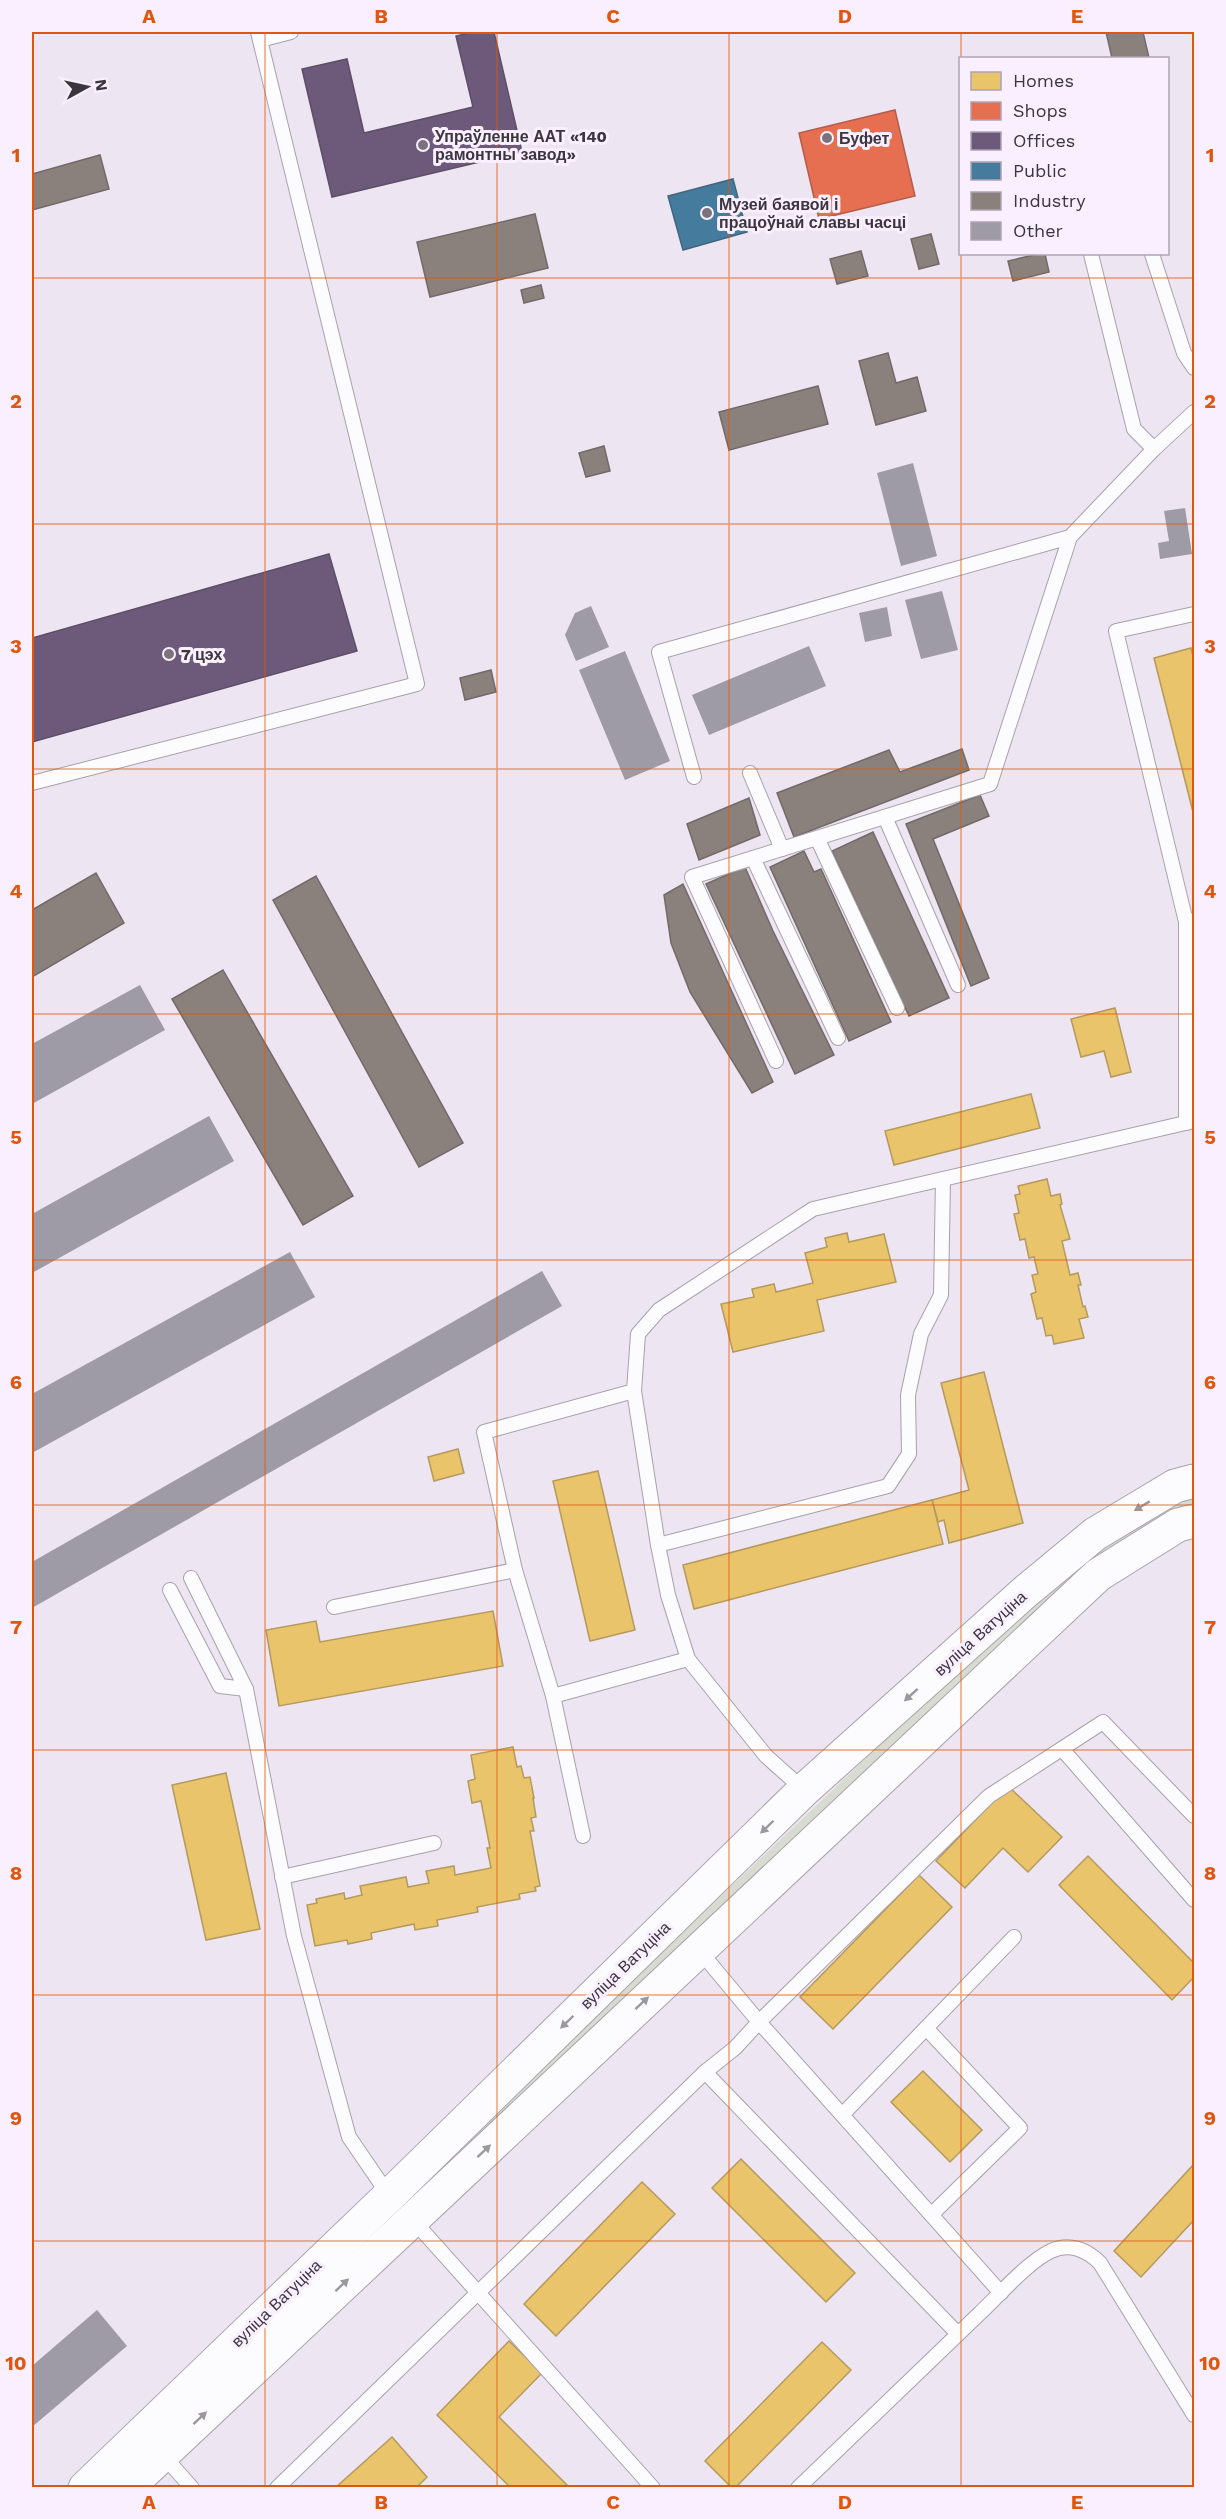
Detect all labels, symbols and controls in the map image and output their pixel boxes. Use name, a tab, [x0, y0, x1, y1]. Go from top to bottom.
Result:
text: A	[142, 4, 156, 28]
text: B	[374, 4, 388, 28]
text: C	[606, 4, 620, 28]
text: D	[838, 4, 852, 28]
text: E	[1071, 4, 1083, 28]
north arrow	[57, 57, 117, 117]
legend	[959, 57, 1169, 255]
text: Homes	[1013, 70, 1074, 91]
text: N	[91, 78, 112, 92]
text: Shops	[1013, 100, 1067, 121]
place label: Упраўленне ААТ «140 рамонтны завод»	[435, 127, 607, 164]
place label: Буфет	[839, 129, 889, 148]
text: Offices	[1013, 130, 1075, 151]
marker: Буфет	[820, 131, 834, 145]
marker: Упраўленне ААТ «140 рамонтны завод»	[416, 138, 430, 152]
text: 1	[12, 143, 20, 167]
text: 1	[1206, 143, 1214, 167]
text: Public	[1013, 160, 1067, 181]
text: Industry	[1013, 190, 1086, 211]
place label: Музей баявой і працоўнай славы часці	[719, 195, 906, 232]
marker: Музей баявой і працоўнай славы часці	[700, 206, 714, 220]
text: Other	[1013, 220, 1063, 241]
text: 2	[10, 389, 22, 413]
text: 2	[1204, 389, 1216, 413]
text: 3	[10, 634, 22, 658]
text: 3	[1204, 634, 1216, 658]
place label: 7 цэх	[181, 645, 222, 664]
marker: 7 цэх	[162, 647, 176, 661]
text: 4	[10, 879, 23, 903]
text: 4	[1204, 879, 1217, 903]
text: 5	[10, 1125, 22, 1149]
text: 5	[1204, 1125, 1216, 1149]
text: 6	[10, 1370, 22, 1394]
text: 6	[1204, 1370, 1216, 1394]
one-way arrow	[1134, 1500, 1150, 1511]
street label: вуліца Ватуціна	[930, 1587, 1030, 1680]
text: 7	[10, 1615, 22, 1639]
text: 7	[1204, 1615, 1216, 1639]
one-way arrow	[903, 1688, 918, 1702]
one-way arrow	[759, 1820, 774, 1834]
text: 8	[10, 1861, 22, 1885]
text: 8	[1204, 1861, 1216, 1885]
street label: вуліца Ватуціна	[577, 1918, 674, 2013]
one-way arrow	[634, 1997, 648, 2011]
one-way arrow	[561, 2014, 575, 2028]
text: 9	[10, 2106, 22, 2130]
text: 9	[1204, 2106, 1216, 2130]
one-way arrow	[477, 2145, 491, 2159]
street label: вуліца Ватуціна	[228, 2256, 325, 2351]
one-way arrow	[335, 2278, 350, 2292]
text: 10	[5, 2351, 27, 2375]
text: 10	[1199, 2351, 1221, 2375]
one-way arrow	[192, 2412, 207, 2425]
text: A	[142, 2490, 156, 2514]
text: B	[374, 2490, 388, 2514]
text: C	[606, 2490, 620, 2514]
text: D	[838, 2490, 852, 2514]
text: E	[1071, 2490, 1083, 2514]

